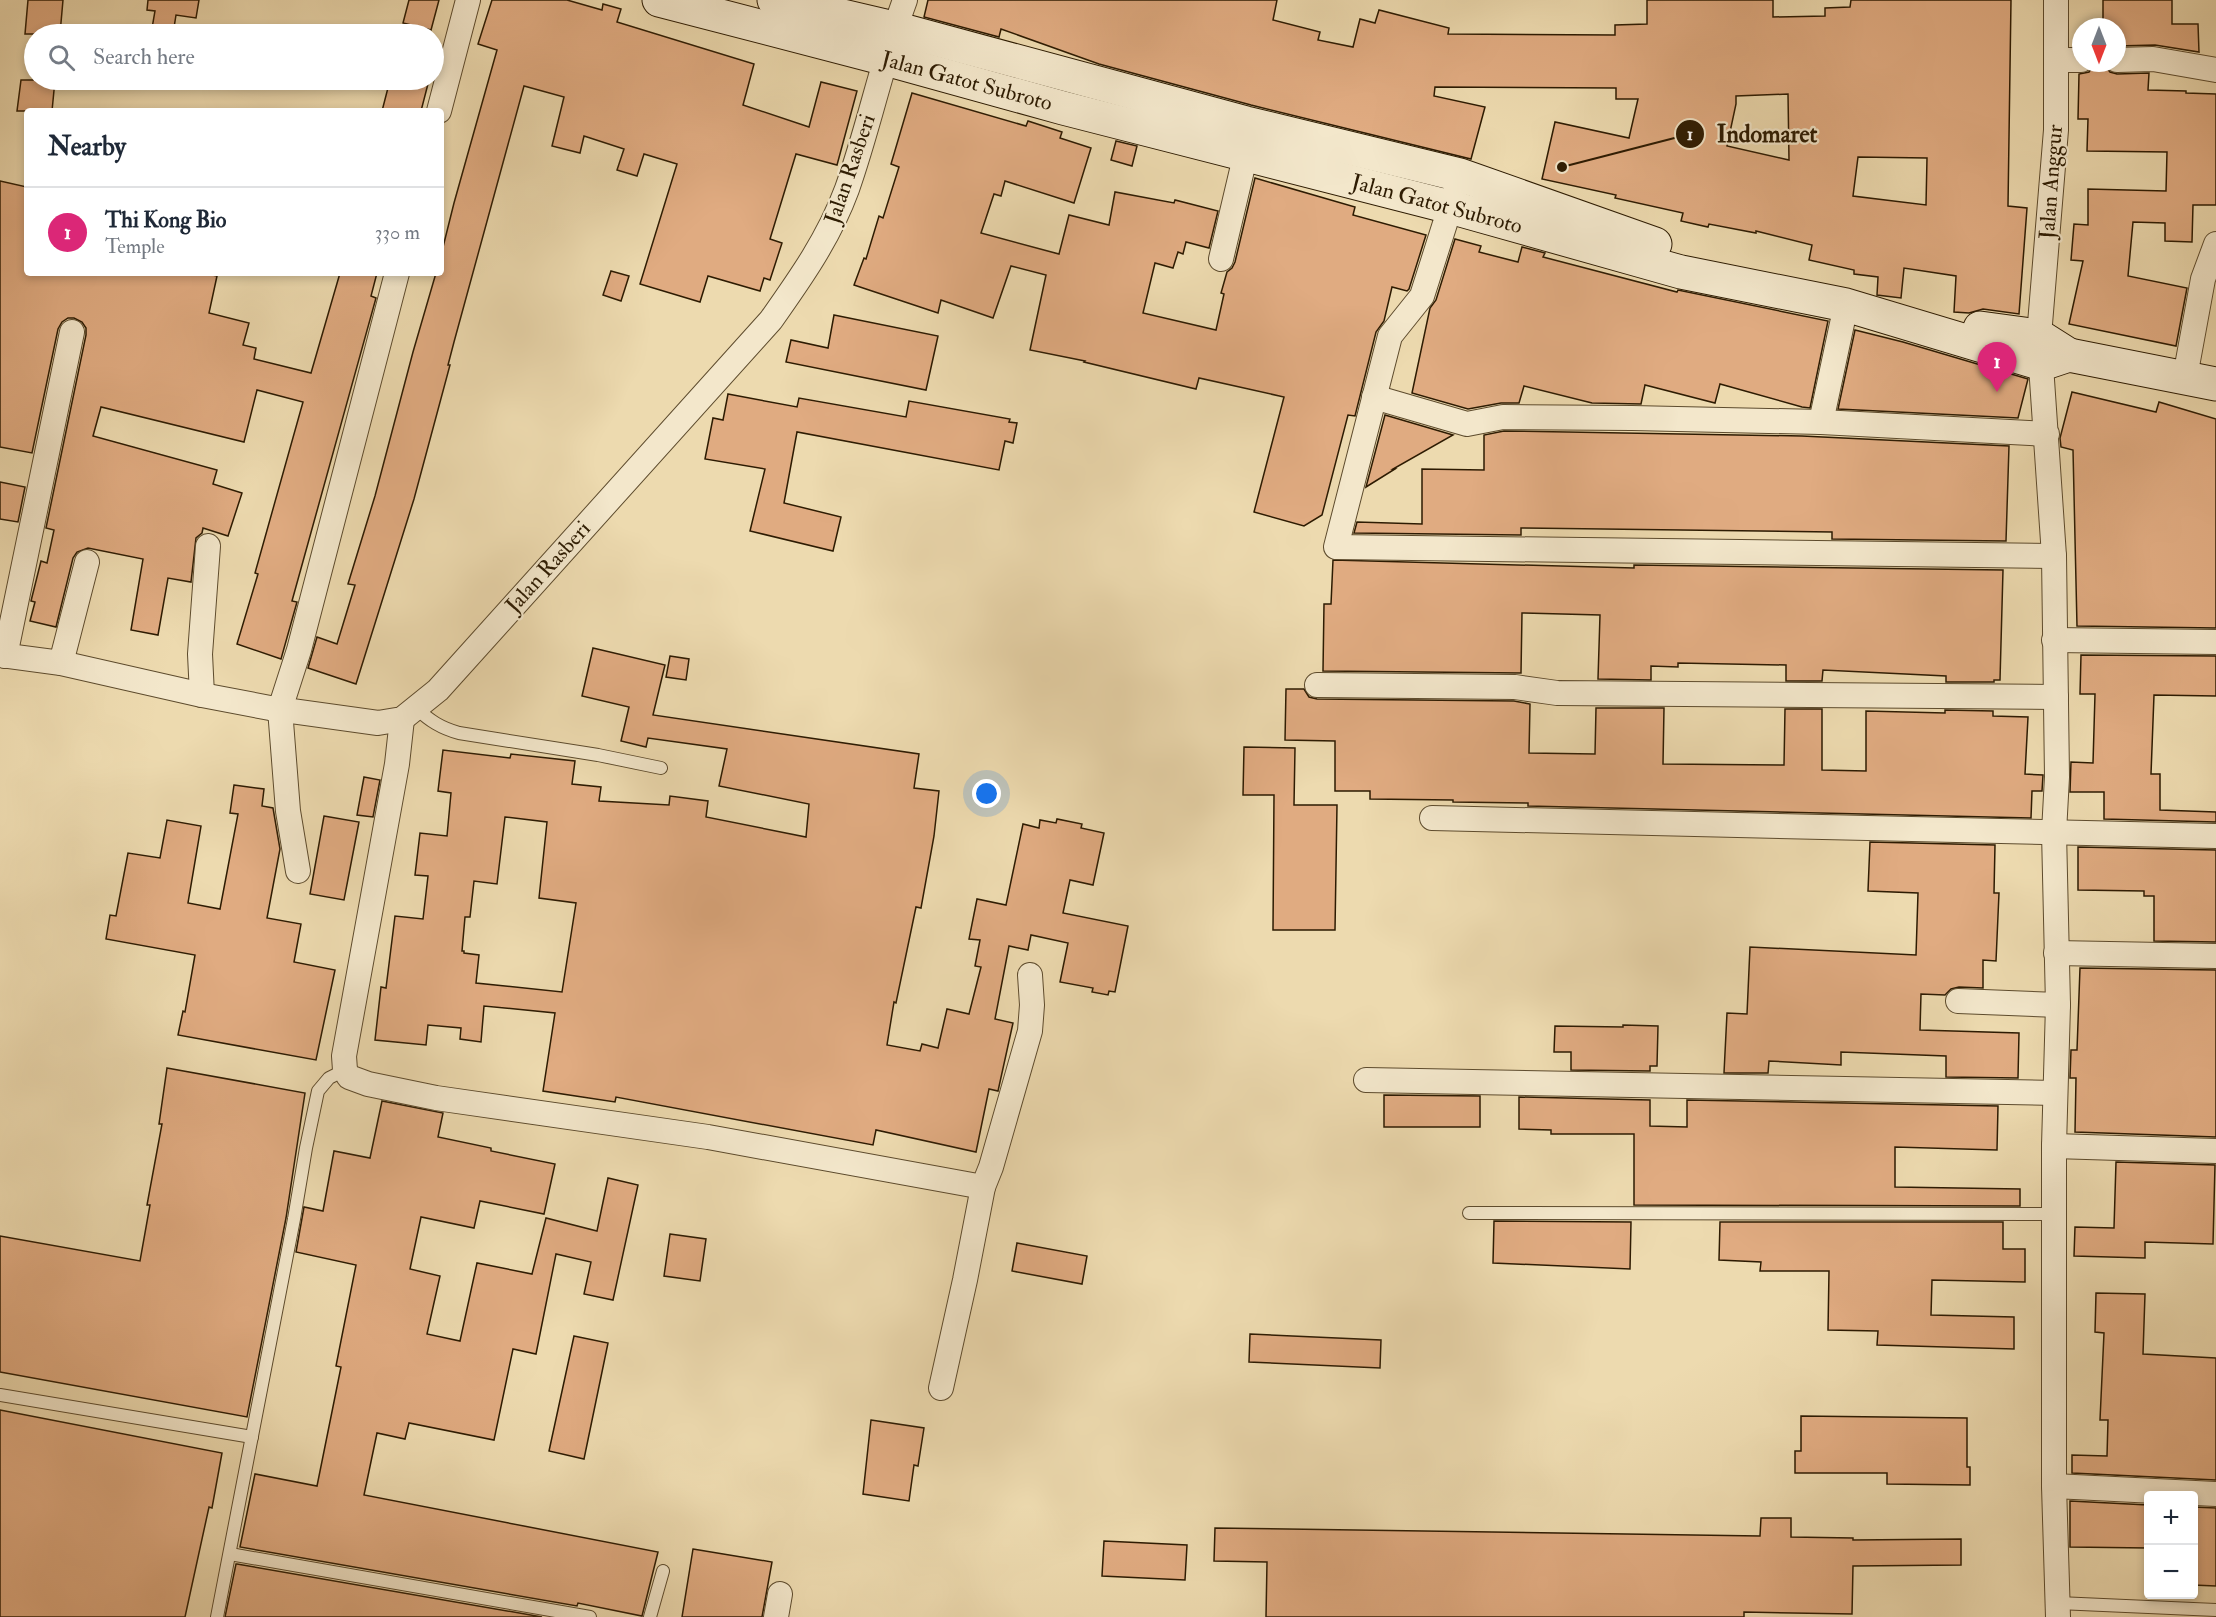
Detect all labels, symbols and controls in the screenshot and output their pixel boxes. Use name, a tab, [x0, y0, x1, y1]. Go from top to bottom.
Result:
north arrow	[2072, 18, 2126, 72]
search box	[24, 24, 444, 90]
icon: search	[45, 41, 78, 74]
text: Search here	[93, 43, 195, 71]
street label: Jalan Gatot Subroto	[878, 44, 1055, 117]
street label: Jalan Rasberi	[818, 110, 882, 229]
callout: Indomaret	[1675, 113, 1830, 155]
text: Indomaret	[1717, 119, 1817, 150]
text: 1	[1687, 123, 1693, 146]
street label: Jalan Anggur	[2033, 123, 2069, 241]
text: Nearby	[48, 131, 126, 163]
street label: Jalan Gatot Subroto	[1348, 167, 1525, 240]
text: Thi Kong Bio	[105, 206, 226, 234]
text: 1	[64, 220, 71, 245]
text: 330 m	[375, 220, 420, 245]
text: Temple	[105, 234, 165, 259]
pin: 1	[1978, 342, 2016, 392]
street label: Jalan Rasberi	[499, 515, 597, 620]
your location	[972, 779, 1001, 808]
map controls	[2144, 1491, 2198, 1599]
button: +	[2144, 1491, 2198, 1545]
button: −	[2144, 1545, 2198, 1599]

